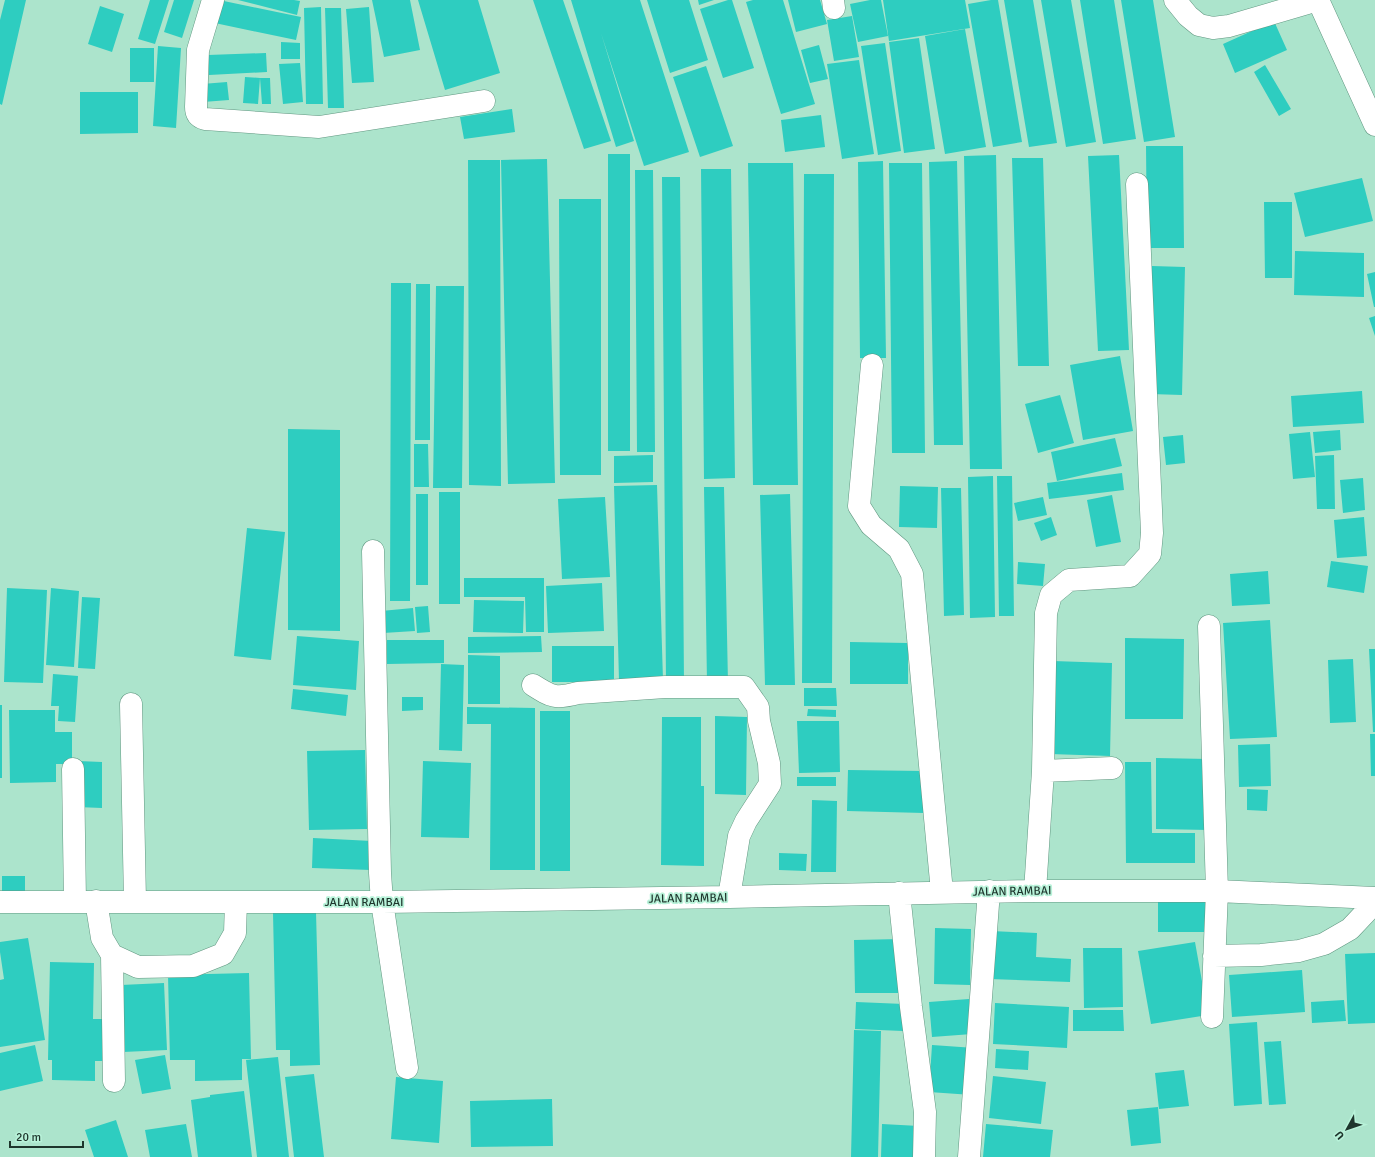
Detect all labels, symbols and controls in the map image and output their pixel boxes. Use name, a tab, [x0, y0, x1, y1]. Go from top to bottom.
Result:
street label: JALAN RAMBAI	[972, 883, 1052, 900]
street label: JALAN RAMBAI	[648, 890, 728, 907]
street label: JALAN RAMBAI	[324, 895, 404, 910]
north arrow	[1327, 1109, 1367, 1149]
scale bar	[10, 1123, 83, 1149]
text: U	[1332, 1128, 1347, 1142]
text: 20 m	[16, 1130, 41, 1145]

